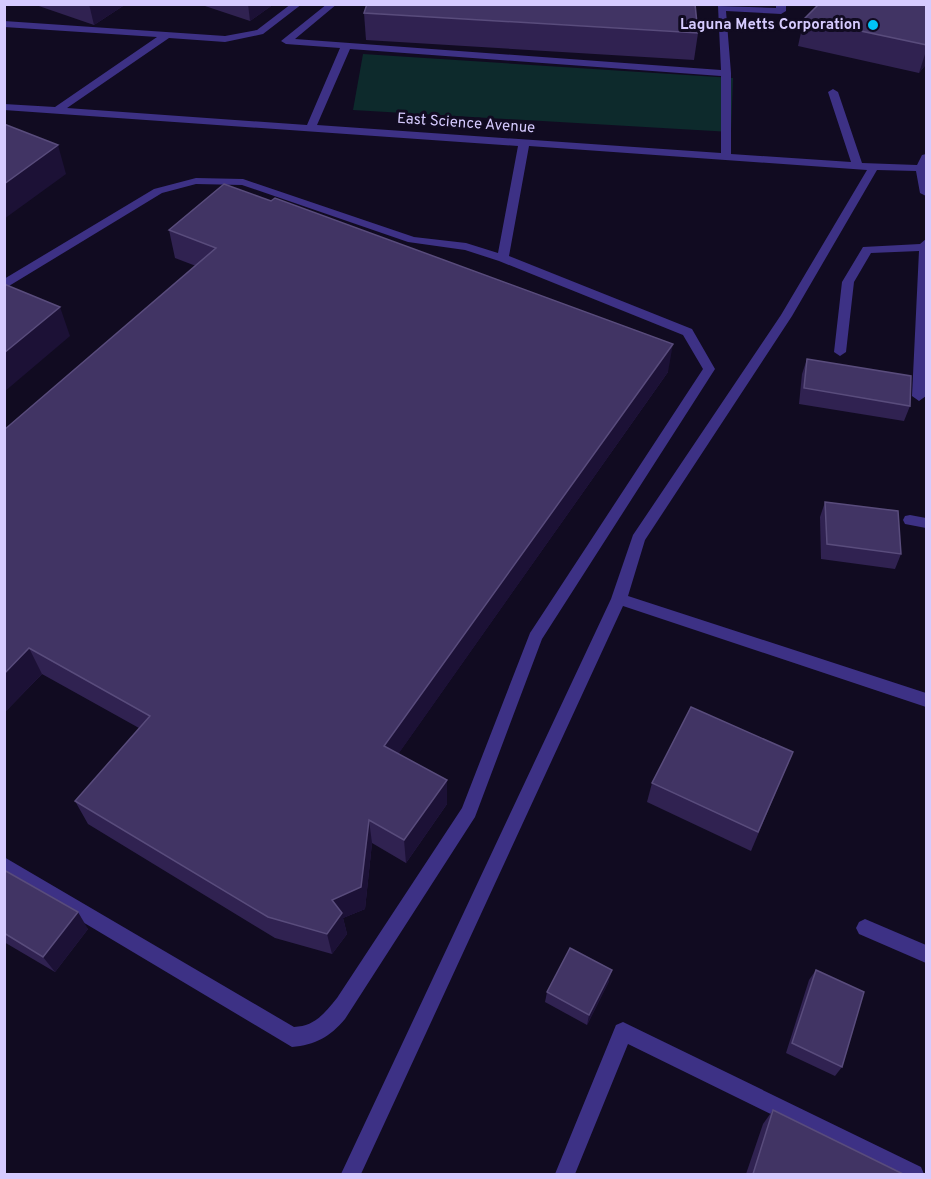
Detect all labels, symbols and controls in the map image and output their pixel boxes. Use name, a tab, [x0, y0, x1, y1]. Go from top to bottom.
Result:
place label: Laguna Metts Corporation	[680, 16, 861, 35]
marker: Laguna Metts Corporation	[866, 18, 880, 32]
street label: East Science Avenue	[396, 110, 536, 138]

